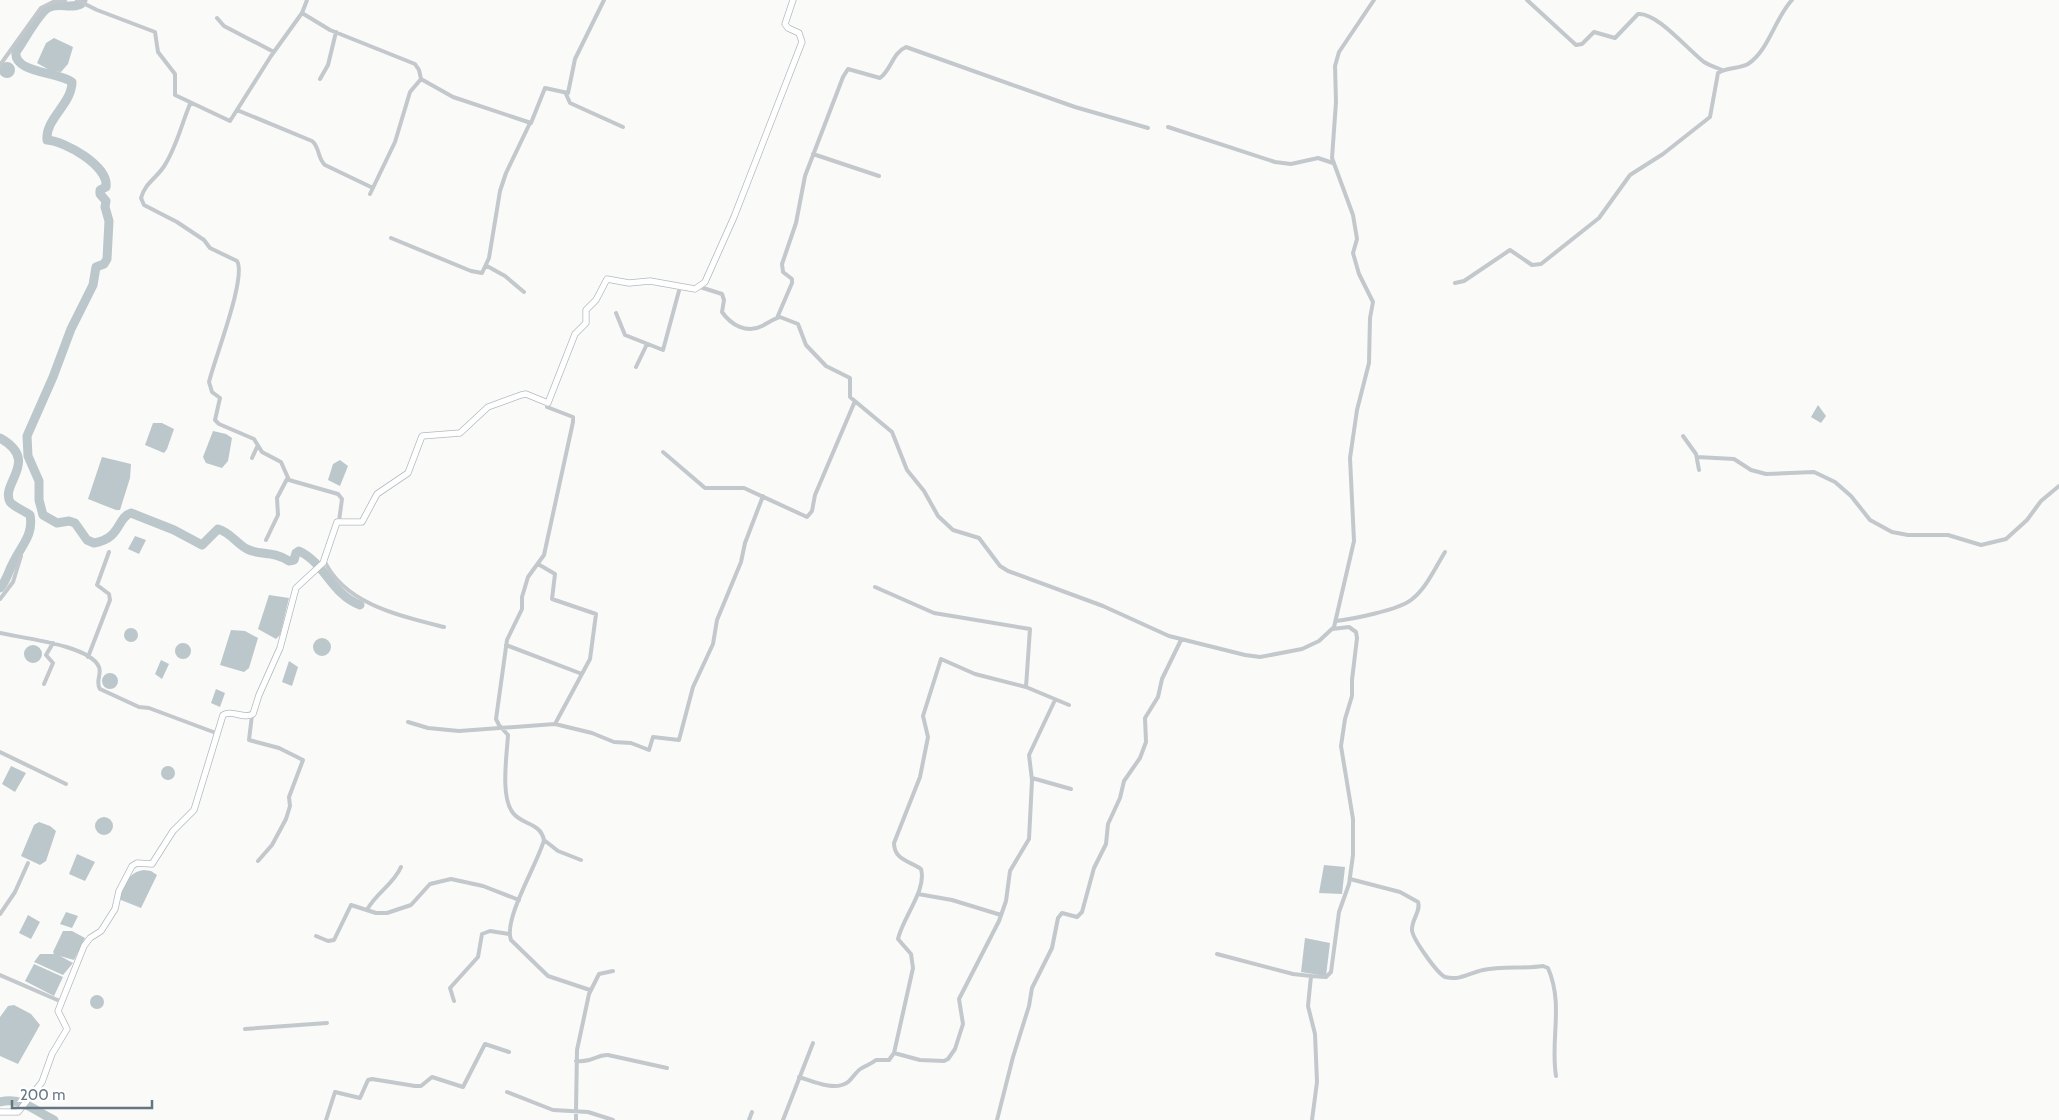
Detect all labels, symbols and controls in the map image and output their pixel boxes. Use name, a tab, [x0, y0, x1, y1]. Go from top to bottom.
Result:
scale bar	[12, 1078, 152, 1110]
text: 200 m	[20, 1086, 65, 1104]

